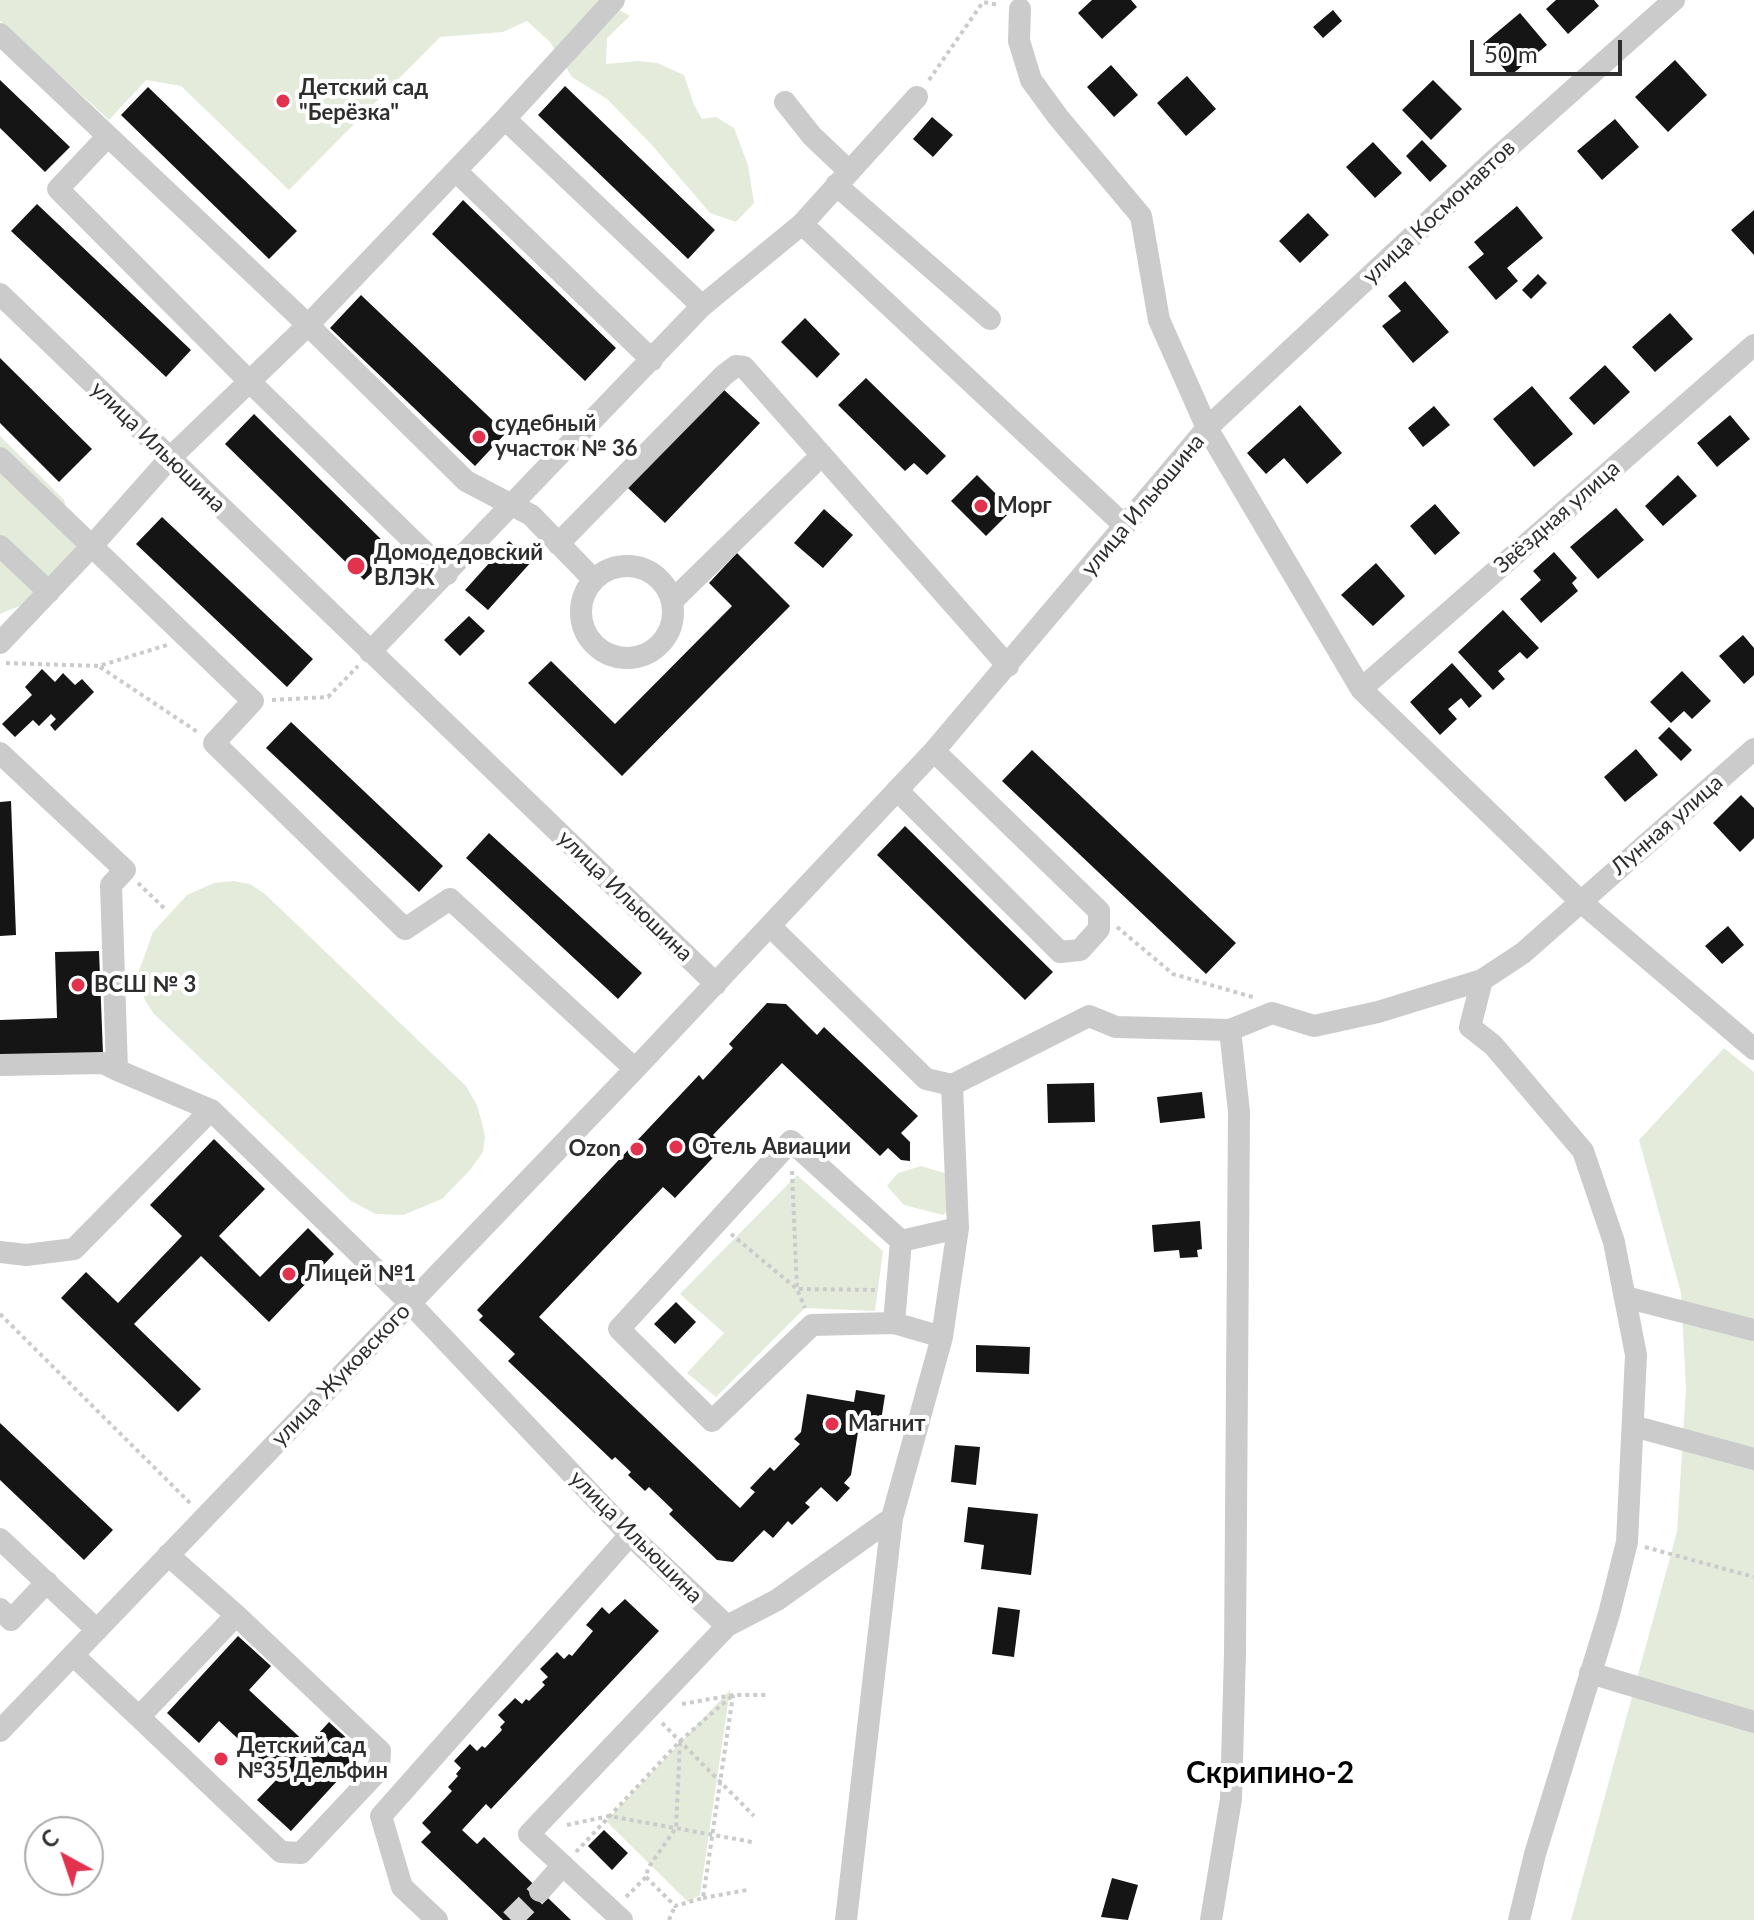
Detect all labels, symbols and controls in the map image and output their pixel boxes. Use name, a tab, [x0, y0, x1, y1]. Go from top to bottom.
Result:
scale bar	[1474, 24, 1626, 74]
text: 50 m	[1484, 39, 1538, 68]
place label: Детский сад "Берёзка"	[299, 75, 428, 126]
marker: Детский сад "Берёзка"	[274, 92, 292, 110]
street label: улица Космонавтов	[1357, 135, 1521, 289]
street label: улица Ильюшина	[85, 376, 231, 518]
place label: судебный участок № 36	[495, 411, 638, 462]
marker: судебный участок № 36	[470, 428, 488, 446]
street label: улица Ильюшина	[1076, 429, 1210, 581]
street label: Звёздная улица	[1489, 455, 1625, 579]
place label: Морг	[997, 493, 1052, 519]
marker: Морг	[972, 497, 990, 515]
place label: Домодедовский ВЛЭК	[374, 540, 543, 592]
marker: Домодедовский ВЛЭК	[345, 555, 367, 577]
street label: Лунная улица	[1606, 769, 1728, 881]
street label: улица Ильюшина	[552, 825, 698, 967]
place label: ВСШ № 3	[94, 972, 196, 998]
marker: ВСШ № 3	[69, 976, 87, 994]
place label: Отель Авиации	[692, 1134, 851, 1160]
place label: Ozon	[568, 1136, 621, 1162]
marker: Отель Авиации	[667, 1138, 685, 1156]
marker: Ozon	[628, 1140, 646, 1158]
place label: Лицей №1	[305, 1261, 416, 1287]
marker: Лицей №1	[280, 1265, 298, 1283]
street label: улица Жуковского	[266, 1298, 416, 1452]
place label: Магнит	[848, 1411, 926, 1437]
marker: Магнит	[823, 1415, 841, 1433]
street label: улица Ильюшина	[564, 1465, 708, 1609]
place label: Детский сад №35 Дельфин	[237, 1733, 388, 1784]
marker: Детский сад №35 Дельфин	[212, 1750, 230, 1768]
district label: Скрипино-2	[1186, 1755, 1354, 1791]
north arrow	[24, 1816, 104, 1896]
text: С	[35, 1824, 64, 1854]

